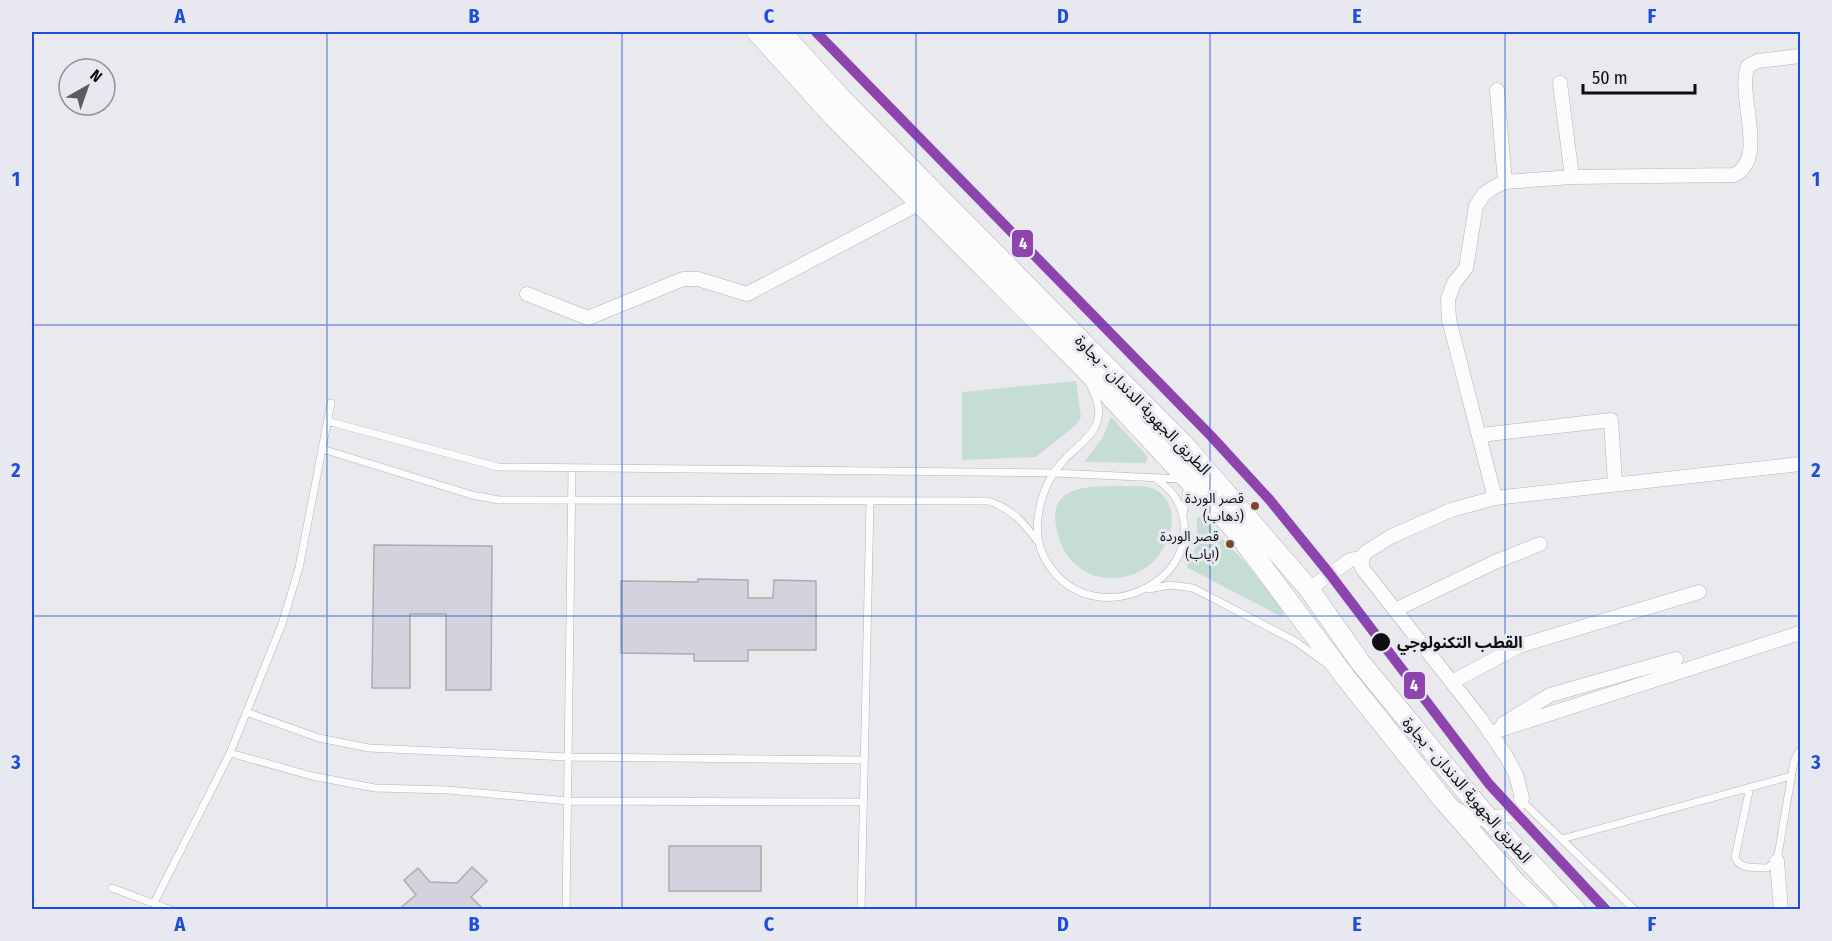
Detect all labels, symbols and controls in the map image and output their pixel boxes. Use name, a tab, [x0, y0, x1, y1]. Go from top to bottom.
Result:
text: A	[174, 4, 187, 28]
text: B	[468, 4, 480, 28]
text: C	[764, 4, 775, 28]
text: D	[1057, 4, 1069, 28]
text: E	[1352, 4, 1362, 28]
text: F	[1648, 4, 1657, 28]
north arrow	[57, 57, 117, 117]
scale bar	[1583, 57, 1696, 95]
text: N	[87, 66, 106, 86]
text: 50 m	[1592, 67, 1628, 89]
text: 1	[12, 167, 20, 191]
text: 1	[1812, 167, 1820, 191]
line badge: 4	[1011, 229, 1034, 258]
text: 4	[1019, 234, 1027, 253]
street label: الطريق الجهوية الدندان - بجاوة	[1070, 331, 1215, 480]
text: 2	[10, 458, 21, 482]
text: 2	[1810, 458, 1821, 482]
place label: قصر الوردة (ذهاب)	[1185, 490, 1244, 525]
marker: قصر الوردة (ذهاب)	[1249, 500, 1261, 512]
place label: قصر الوردة (إياب)	[1160, 528, 1219, 564]
marker: قصر الوردة (إياب)	[1224, 538, 1236, 550]
marker: القطب التكنولوجي	[1370, 631, 1392, 653]
place label: القطب التكنولوجي	[1397, 633, 1523, 655]
line badge: 4	[1403, 671, 1426, 700]
text: 4	[1410, 676, 1418, 695]
street label: الطريق الجهوية الدندان - بجاوة	[1398, 713, 1536, 867]
text: 3	[10, 750, 21, 774]
text: 3	[1810, 750, 1821, 774]
text: A	[174, 912, 187, 936]
text: B	[468, 912, 480, 936]
text: C	[764, 912, 775, 936]
text: D	[1057, 912, 1069, 936]
text: E	[1352, 912, 1362, 936]
text: F	[1648, 912, 1657, 936]

